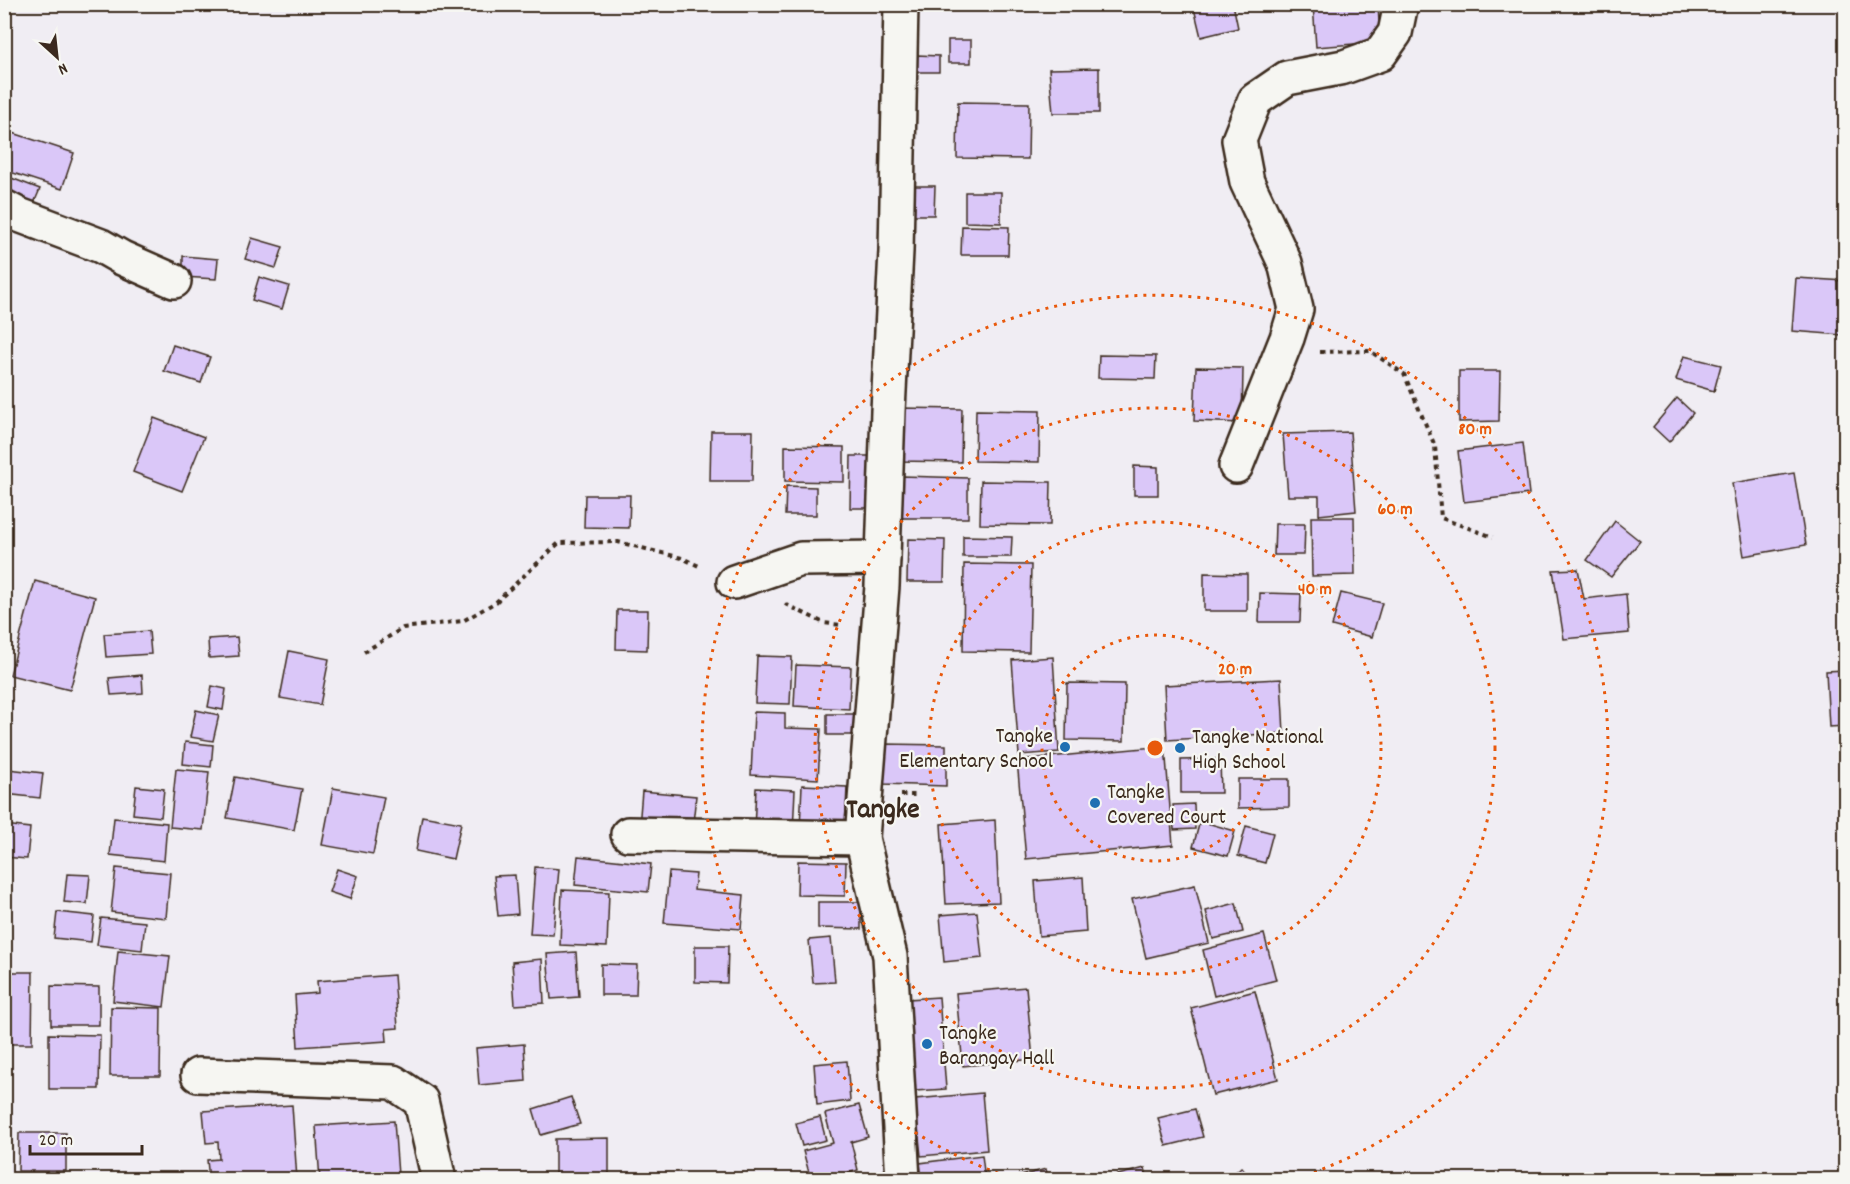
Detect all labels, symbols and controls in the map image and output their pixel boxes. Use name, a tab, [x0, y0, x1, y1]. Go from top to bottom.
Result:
north arrow	[27, 27, 87, 87]
text: N	[54, 56, 71, 80]
text: 80 m	[1458, 418, 1492, 443]
text: 60 m	[1377, 498, 1413, 523]
text: 40 m	[1298, 578, 1332, 603]
text: 20 m	[1218, 658, 1252, 683]
place label: Tangke Elementary School	[899, 722, 1053, 778]
place label: Tangke National High School	[1192, 723, 1324, 779]
centre of rings	[1145, 738, 1165, 758]
marker: Tangke Elementary School	[1058, 740, 1072, 754]
marker: Tangke National High School	[1173, 741, 1187, 755]
place label: Tangke Covered Court	[1107, 778, 1226, 834]
district label: Tangke	[846, 792, 920, 832]
marker: Tangke Covered Court	[1088, 796, 1102, 810]
place label: Tangke Barangay Hall	[939, 1019, 1054, 1075]
marker: Tangke Barangay Hall	[920, 1037, 934, 1051]
scale bar	[30, 1118, 142, 1156]
text: 20 m	[39, 1129, 73, 1154]

